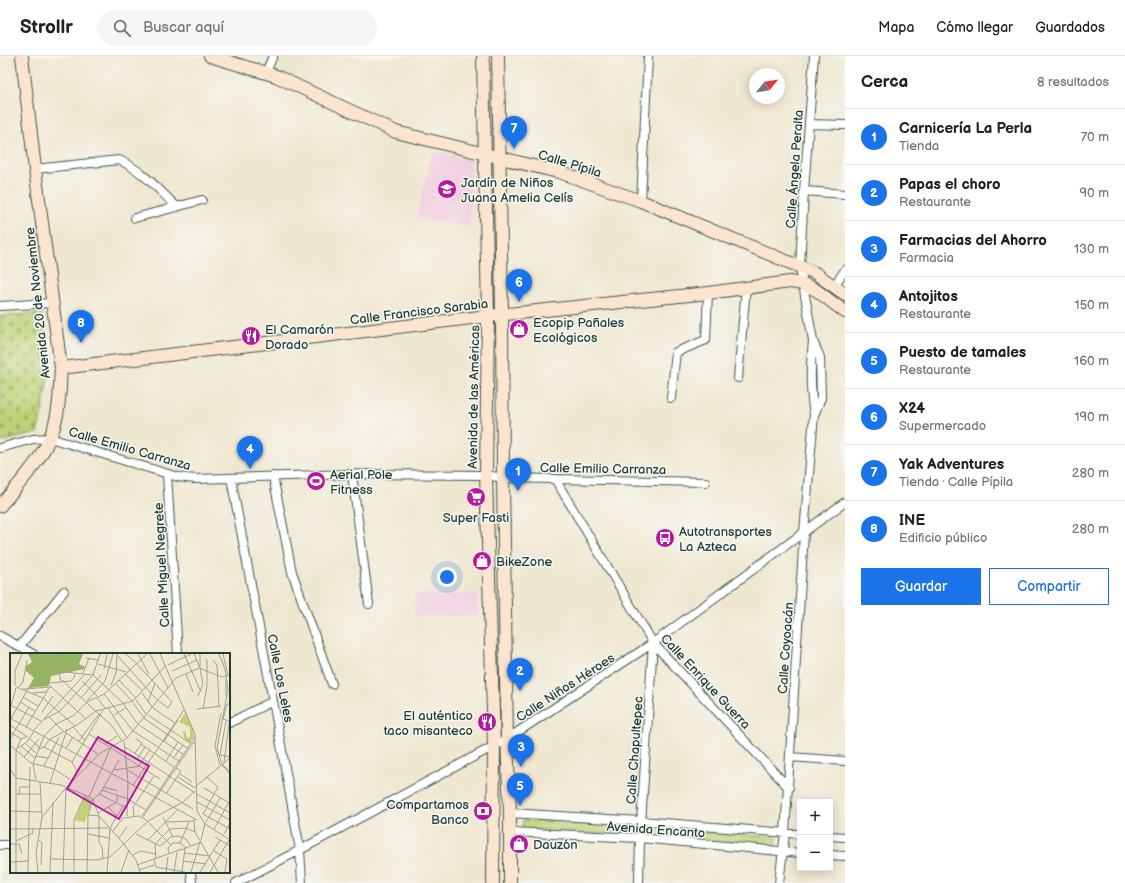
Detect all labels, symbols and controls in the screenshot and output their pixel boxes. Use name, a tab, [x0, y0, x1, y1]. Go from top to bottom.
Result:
search box	[97, 10, 377, 46]
text: Strollr	[20, 16, 73, 39]
icon: search	[111, 17, 133, 39]
text: Buscar aquí	[143, 18, 224, 37]
text: Mapa	[878, 19, 914, 36]
text: Cómo llegar	[936, 19, 1013, 36]
text: Guardados	[1035, 19, 1105, 36]
north arrow	[749, 68, 785, 104]
text: Cerca	[861, 72, 908, 92]
text: 8 resultados	[1037, 74, 1109, 90]
street label: Calle Ángela Peralta	[782, 109, 807, 229]
pin: 7	[501, 116, 527, 149]
text: Carnicería La Perla	[899, 119, 1032, 138]
text: 1	[871, 129, 877, 145]
text: 70 m	[1081, 129, 1109, 145]
text: Tienda	[899, 138, 939, 154]
street label: Calle Pípila	[536, 147, 603, 181]
place label: Jardín de Niños Juana Amelia Celís	[461, 175, 574, 206]
text: Papas el choro	[899, 175, 1001, 194]
school or university icon: Jardín de Niños Juana Amelia Celís	[436, 178, 458, 200]
text: 2	[870, 185, 878, 201]
text: 90 m	[1080, 185, 1109, 201]
text: Restaurante	[899, 194, 971, 210]
street label: Avenida 20 de Noviembre	[22, 226, 54, 379]
text: Farmacias del Ahorro	[899, 231, 1047, 250]
text: 3	[870, 241, 878, 257]
text: 130 m	[1074, 241, 1109, 257]
text: Farmacia	[899, 250, 954, 266]
pin: 6	[506, 269, 532, 302]
text: Antojitos	[899, 287, 958, 306]
street label: Calle Francisco Sarabia	[349, 296, 489, 328]
text: 4	[870, 297, 878, 313]
text: 150 m	[1075, 297, 1109, 313]
text: Restaurante	[899, 306, 971, 322]
pin: 8	[68, 310, 94, 343]
place label: Ecopip Pañales Ecológicos	[533, 315, 625, 346]
shop icon: Ecopip Pañales Ecológicos	[508, 318, 530, 340]
place label: El Camarón Dorado	[265, 322, 334, 353]
street label: Avenida de las Américas	[465, 324, 483, 469]
restaurant icon: El Camarón Dorado	[240, 325, 262, 347]
text: Puesto de tamales	[899, 343, 1026, 362]
text: 5	[870, 353, 878, 369]
text: 160 m	[1074, 353, 1109, 369]
text: Restaurante	[899, 362, 971, 378]
text: X24	[899, 399, 925, 418]
text: 6	[870, 409, 878, 425]
text: 190 m	[1075, 409, 1109, 425]
text: Supermercado	[899, 418, 986, 434]
street label: Calle Emilio Carranza	[67, 424, 193, 474]
pin: 4	[237, 436, 263, 469]
text: Yak Adventures	[899, 455, 1004, 474]
pin: 1	[505, 458, 531, 491]
street label: Calle Emilio Carranza	[540, 460, 666, 478]
text: 7	[870, 465, 878, 481]
text: 280 m	[1072, 465, 1109, 481]
place label: Aerial Pole Fitness	[330, 467, 393, 498]
sports icon: Aerial Pole Fitness	[305, 470, 327, 492]
text: Tienda · Calle Pípila	[899, 474, 1013, 490]
supermarket icon: Super Fasti	[465, 486, 487, 508]
street label: Calle Miguel Negrete	[151, 502, 173, 628]
place label: Super Fasti	[443, 510, 509, 526]
text: INE	[899, 511, 925, 530]
text: 8	[870, 521, 878, 537]
text: 280 m	[1072, 521, 1109, 537]
place label: Autotransportes La Azteca	[679, 524, 773, 555]
bus stop icon: Autotransportes La Azteca	[654, 527, 676, 549]
text: Edificio público	[899, 530, 987, 546]
shop icon: BikeZone	[471, 550, 493, 572]
place label: BikeZone	[496, 554, 552, 570]
your location	[437, 567, 457, 587]
button: Guardar	[861, 568, 981, 605]
button: Compartir	[989, 568, 1109, 605]
street label: Calle Coyoacán	[775, 602, 797, 694]
street label: Calle Enrique Guerra	[657, 631, 754, 733]
street label: Calle Los Leles	[264, 633, 297, 724]
street label: Calle Niños Héroes	[513, 650, 618, 726]
inset map	[10, 653, 230, 873]
pin: 2	[507, 658, 533, 691]
street label: Calle Chapultepec	[623, 695, 647, 805]
place label: El auténtico taco misanteco	[384, 708, 473, 739]
restaurant icon: El auténtico taco misanteco	[476, 711, 498, 733]
pin: 3	[508, 734, 534, 767]
pin: 5	[507, 773, 533, 806]
place label: Compartamos Banco	[386, 797, 470, 828]
map controls	[797, 799, 833, 871]
button: +	[797, 799, 833, 835]
bank icon: Compartamos Banco	[472, 800, 494, 822]
street label: Avenida Encanto	[606, 819, 706, 841]
shop icon: Dauzón	[508, 833, 530, 855]
button: −	[797, 835, 833, 871]
place label: Dauzón	[533, 837, 578, 853]

